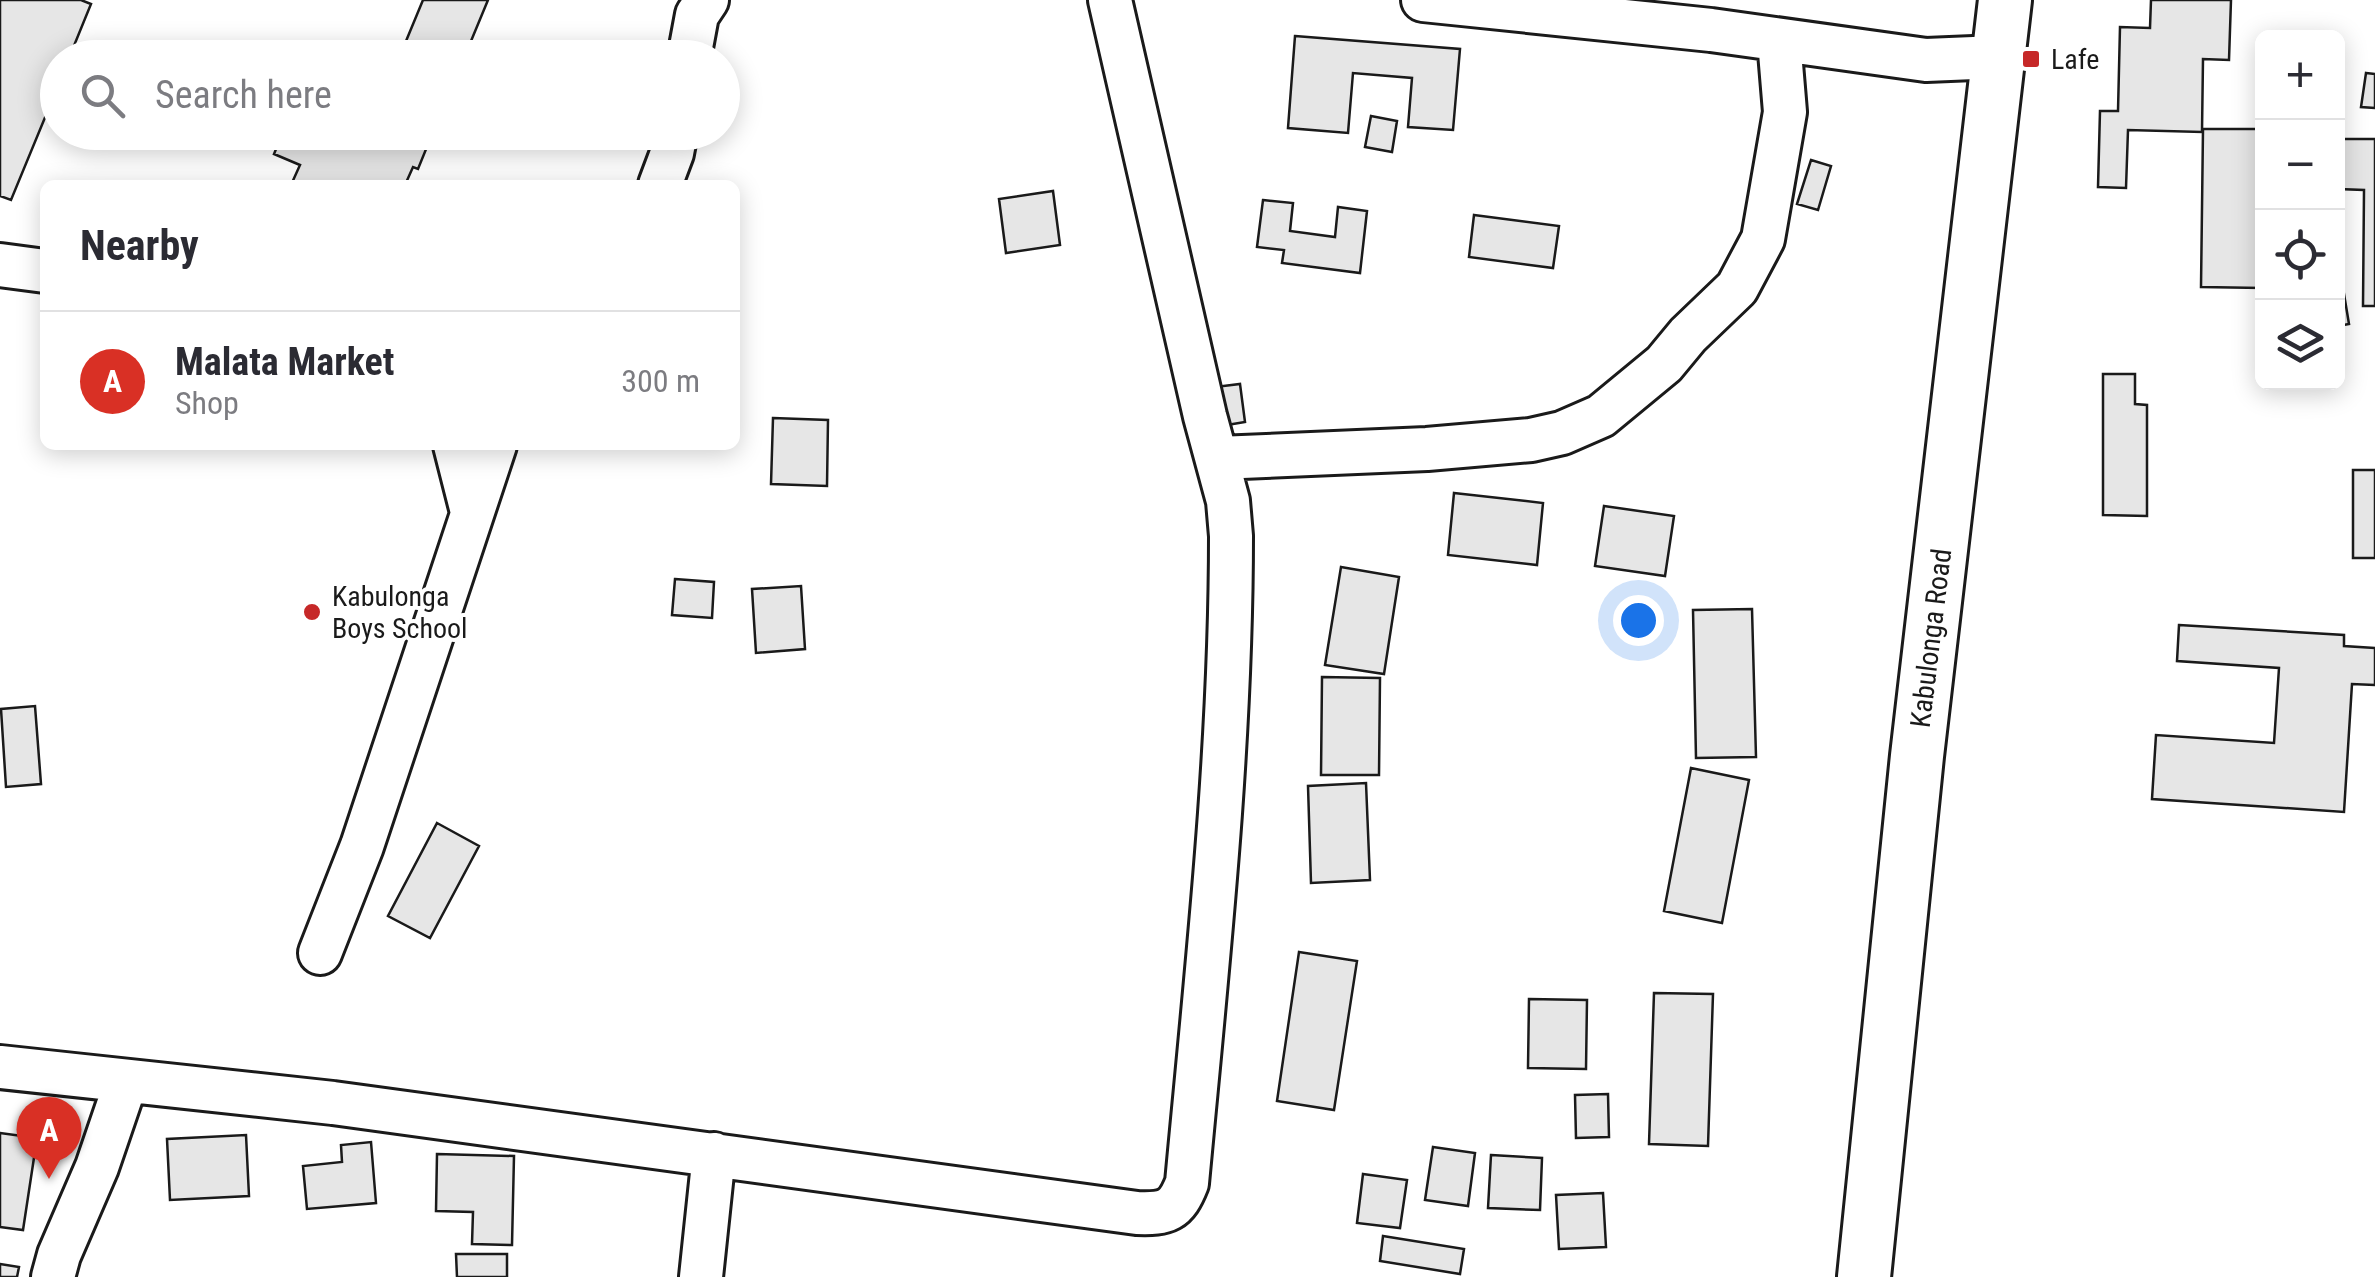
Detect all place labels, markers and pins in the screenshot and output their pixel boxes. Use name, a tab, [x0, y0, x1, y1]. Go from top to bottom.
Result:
place label: Lafe	[2051, 43, 2099, 76]
marker: Lafe	[2020, 48, 2042, 70]
place label: Kabulonga Boys School	[332, 580, 468, 645]
marker: Kabulonga Boys School	[301, 601, 323, 623]
pin: A	[17, 1096, 82, 1179]

